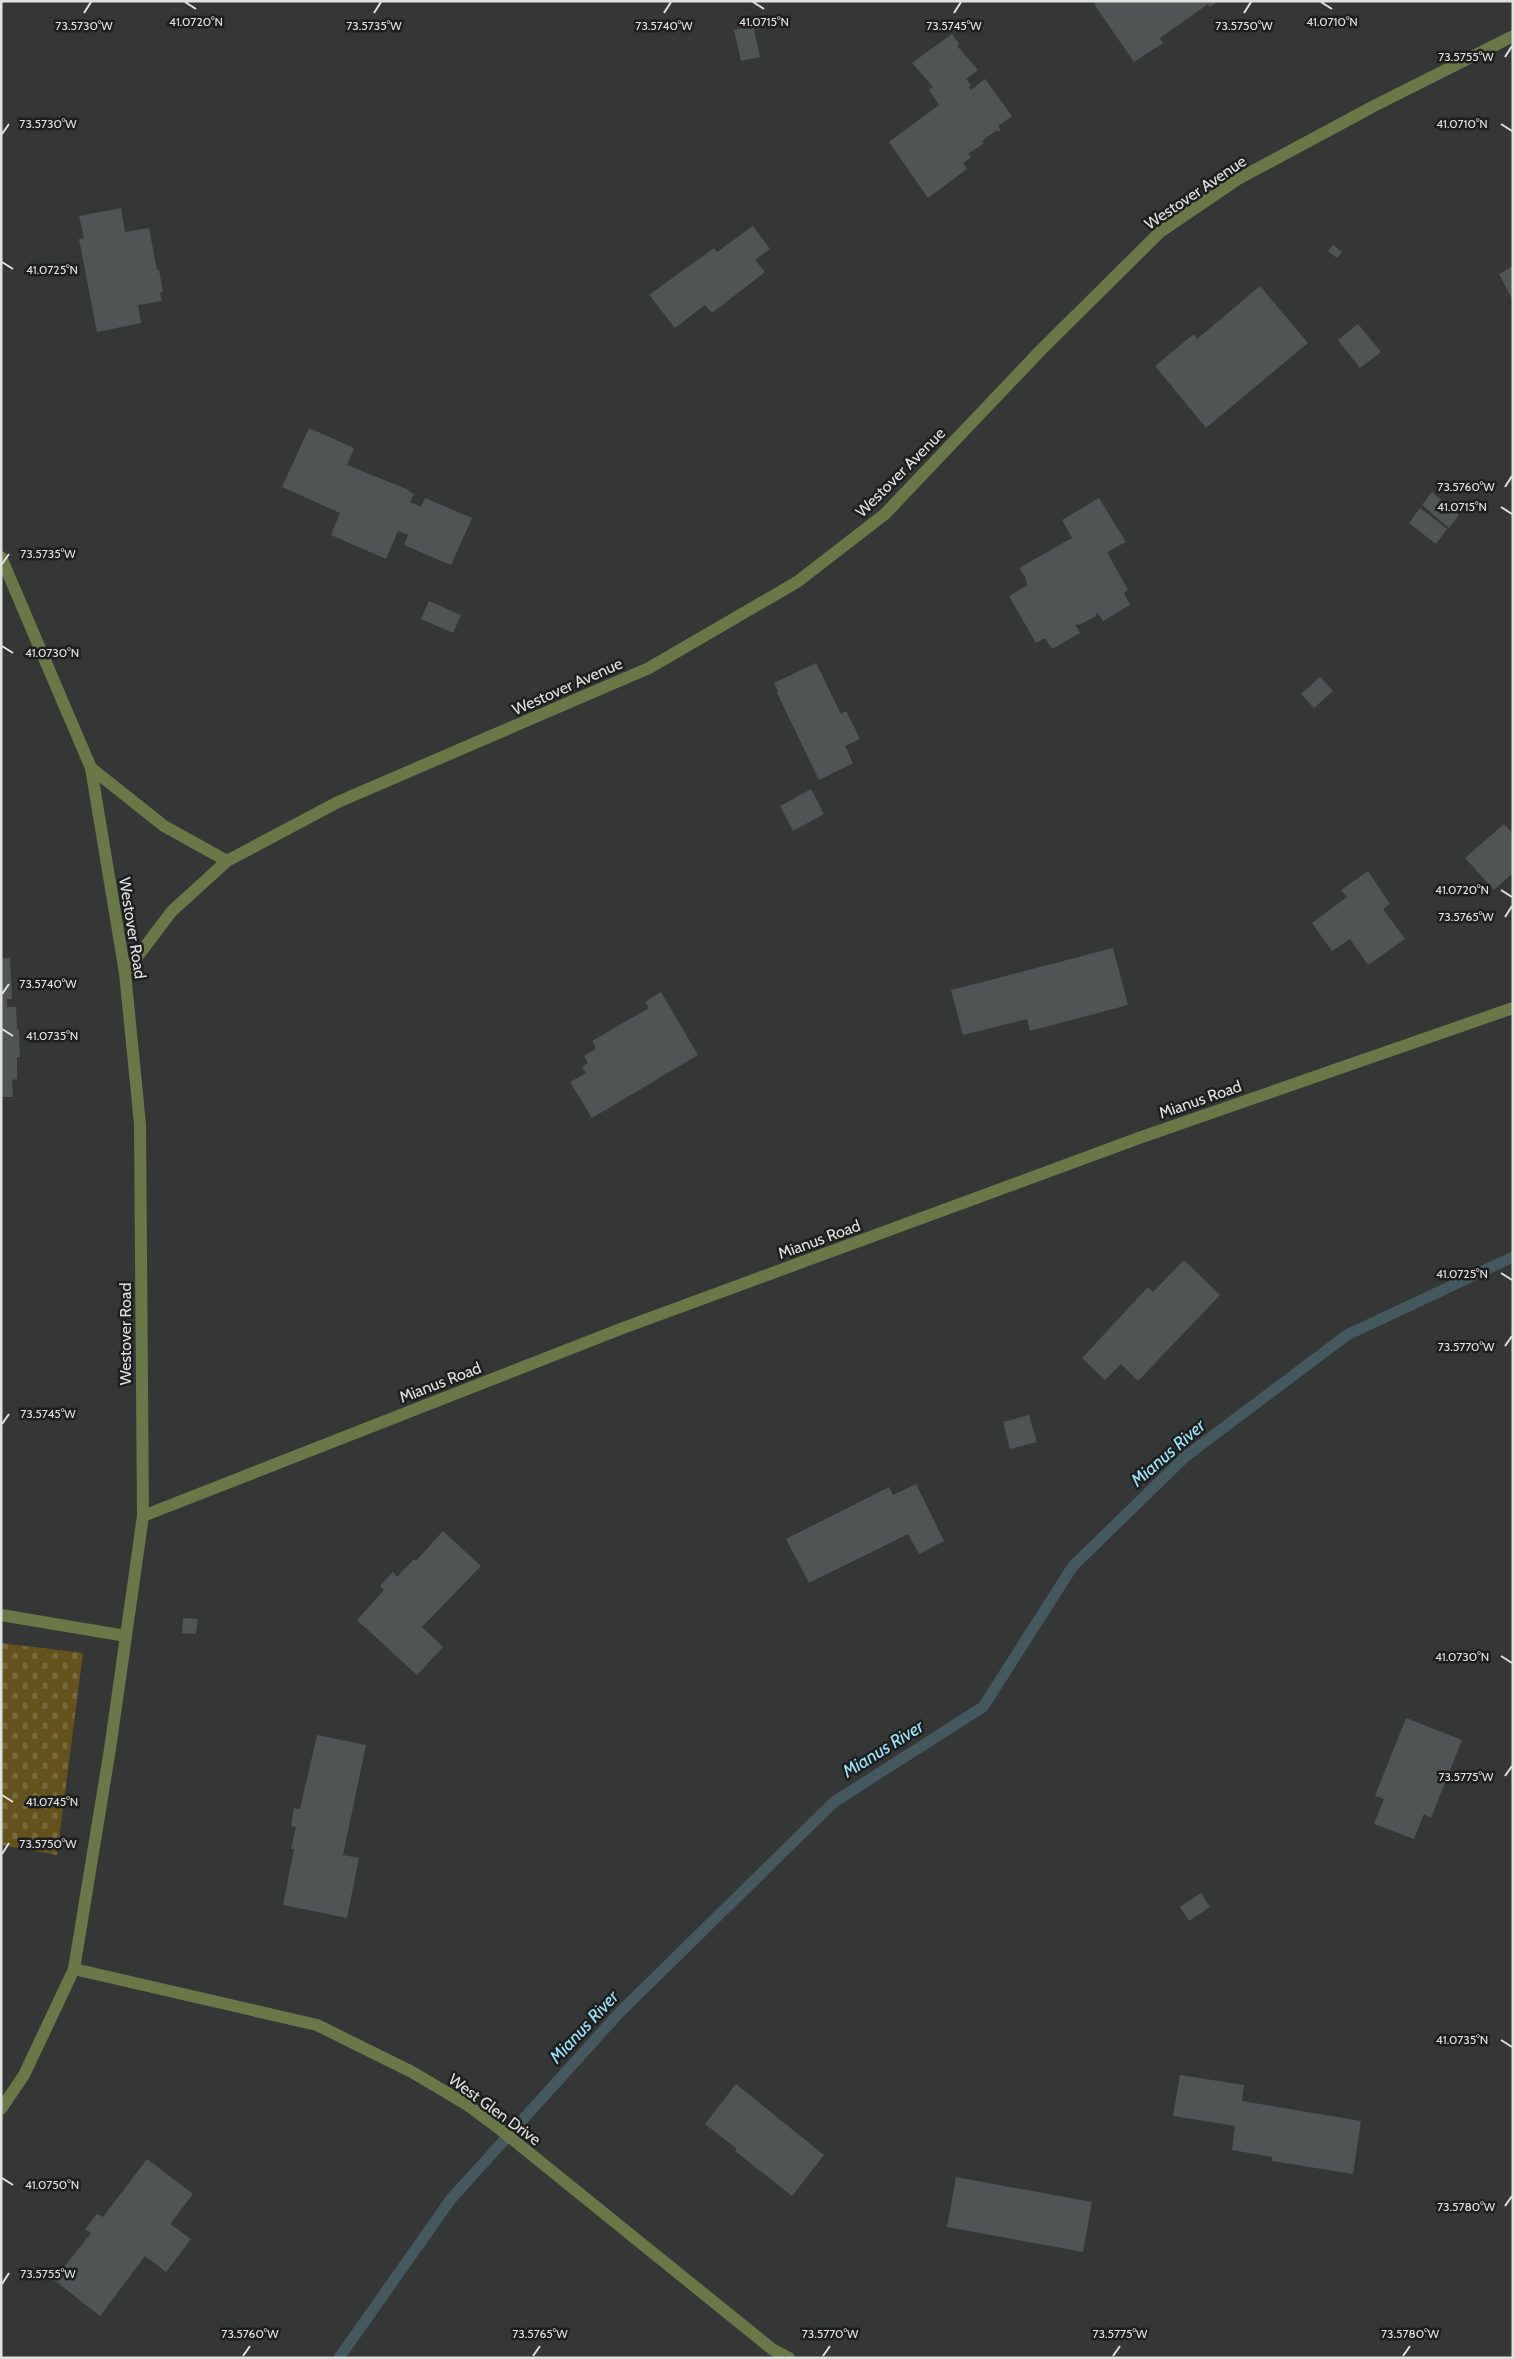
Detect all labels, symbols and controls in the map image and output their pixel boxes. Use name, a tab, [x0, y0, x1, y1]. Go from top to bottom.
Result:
text: 41.0720°N	[169, 14, 223, 29]
text: 41.0715°N	[739, 14, 789, 29]
text: 41.0710°N	[1306, 14, 1358, 29]
text: 73.5730°W	[55, 18, 113, 33]
text: 73.5735°W	[346, 18, 402, 33]
text: 73.5740°W	[635, 18, 693, 33]
text: 73.5745°W	[926, 18, 982, 33]
text: 73.5750°W	[1215, 18, 1273, 33]
text: 73.5755°W	[1438, 49, 1494, 64]
text: 73.5730°W	[19, 116, 77, 131]
text: 41.0710°N	[1436, 116, 1488, 131]
street label: Westover Avenue	[1141, 151, 1250, 233]
text: 41.0725°N	[26, 262, 78, 277]
street label: Westover Avenue	[852, 424, 949, 521]
text: 73.5760°W	[1437, 479, 1495, 494]
text: 41.0715°N	[1437, 499, 1487, 514]
text: 73.5735°W	[20, 546, 76, 561]
text: 41.0730°N	[25, 645, 79, 660]
street label: Westover Avenue	[509, 654, 625, 719]
street label: Westover Road	[115, 876, 150, 980]
text: 41.0720°N	[1435, 882, 1489, 897]
text: 73.5765°W	[1438, 909, 1494, 924]
text: 73.5740°W	[19, 976, 77, 991]
text: 41.0735°N	[26, 1028, 78, 1043]
street label: Mianus Road	[1156, 1076, 1244, 1122]
street label: Mianus Road	[775, 1216, 863, 1263]
text: 41.0725°N	[1436, 1266, 1488, 1281]
street label: Westover Road	[116, 1283, 135, 1385]
text: 73.5770°W	[1438, 1339, 1495, 1354]
street label: Mianus Road	[397, 1358, 484, 1407]
text: 73.5745°W	[20, 1406, 76, 1421]
water label: Mianus River	[1126, 1414, 1211, 1492]
text: 41.0730°N	[1435, 1649, 1489, 1664]
water label: Mianus River	[838, 1715, 929, 1783]
text: 73.5775°W	[1439, 1769, 1494, 1784]
text: 41.0745°N	[26, 1794, 78, 1809]
text: 73.5750°W	[19, 1836, 77, 1851]
water label: Mianus River	[544, 1985, 624, 2069]
text: 41.0735°N	[1436, 2032, 1488, 2047]
street label: West Glen Drive	[445, 2070, 545, 2149]
text: 41.0750°N	[25, 2177, 79, 2192]
text: 73.5780°W	[1437, 2199, 1496, 2214]
text: 73.5755°W	[20, 2266, 76, 2281]
text: 73.5760°W	[221, 2326, 279, 2341]
text: 73.5765°W	[512, 2326, 568, 2341]
text: 73.5770°W	[802, 2326, 859, 2341]
text: 73.5775°W	[1093, 2326, 1148, 2341]
text: 73.5780°W	[1381, 2326, 1440, 2341]

